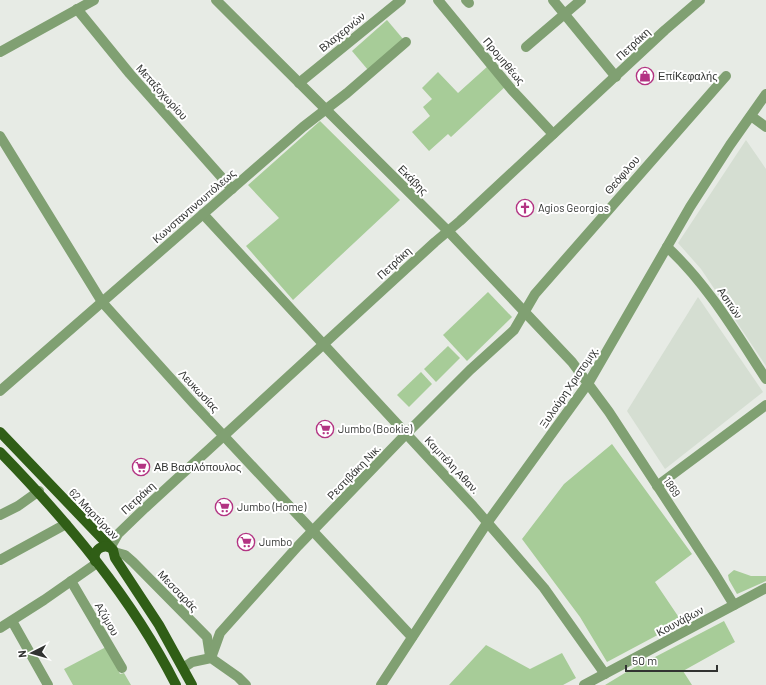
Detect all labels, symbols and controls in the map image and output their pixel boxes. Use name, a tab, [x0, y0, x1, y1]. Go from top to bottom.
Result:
street label: Βλαχερνών	[316, 9, 368, 54]
street label: Πετράκη	[613, 25, 652, 63]
street label: Προμηθέως	[481, 35, 528, 87]
street label: Μεταξοχωρίου	[134, 61, 191, 122]
shop icon: ΕπίΚεφαλής	[635, 66, 655, 86]
place label: ΕπίΚεφαλής	[658, 69, 718, 82]
street label: Θεόφιλου	[601, 153, 642, 197]
street label: Εκάβης	[396, 162, 431, 197]
street label: Κωνσταντινουπόλεως	[149, 166, 238, 245]
church icon: Agios Georgios	[515, 198, 535, 218]
place label: Agios Georgios	[538, 201, 609, 214]
street label: Πετράκη	[374, 244, 413, 282]
street label: Ασιτών	[715, 285, 746, 321]
street label: Ξυλούρη Χριστομιχ.	[536, 343, 601, 430]
street label: Λευκωσίας	[176, 367, 222, 415]
supermarket icon: Jumbo (Bookie)	[315, 419, 335, 439]
place label: Jumbo (Bookie)	[338, 422, 412, 435]
street label: Καμπέλη Αθαν.	[422, 433, 482, 496]
street label: Ρεστιβάκη Νικ.	[324, 441, 383, 502]
supermarket icon: ΑΒ Βασιλόπουλος	[131, 457, 151, 477]
place label: ΑΒ Βασιλόπουλος	[154, 460, 241, 473]
street label: 1869	[661, 474, 684, 499]
street label: Πετράκη	[118, 479, 157, 517]
street label: 62 Μαρτύρων	[67, 485, 122, 542]
supermarket icon: Jumbo (Home)	[214, 497, 234, 517]
place label: Jumbo (Home)	[237, 500, 306, 513]
supermarket icon: Jumbo	[236, 532, 256, 552]
place label: Jumbo	[259, 535, 292, 548]
street label: Μεσσαράς	[156, 567, 201, 614]
street label: Αζύμου	[93, 600, 122, 638]
street label: Κουνάβων	[654, 602, 706, 638]
north arrow	[12, 633, 52, 673]
scale bar	[626, 647, 717, 673]
text: N	[15, 650, 28, 658]
text: 50 m	[632, 653, 657, 667]

